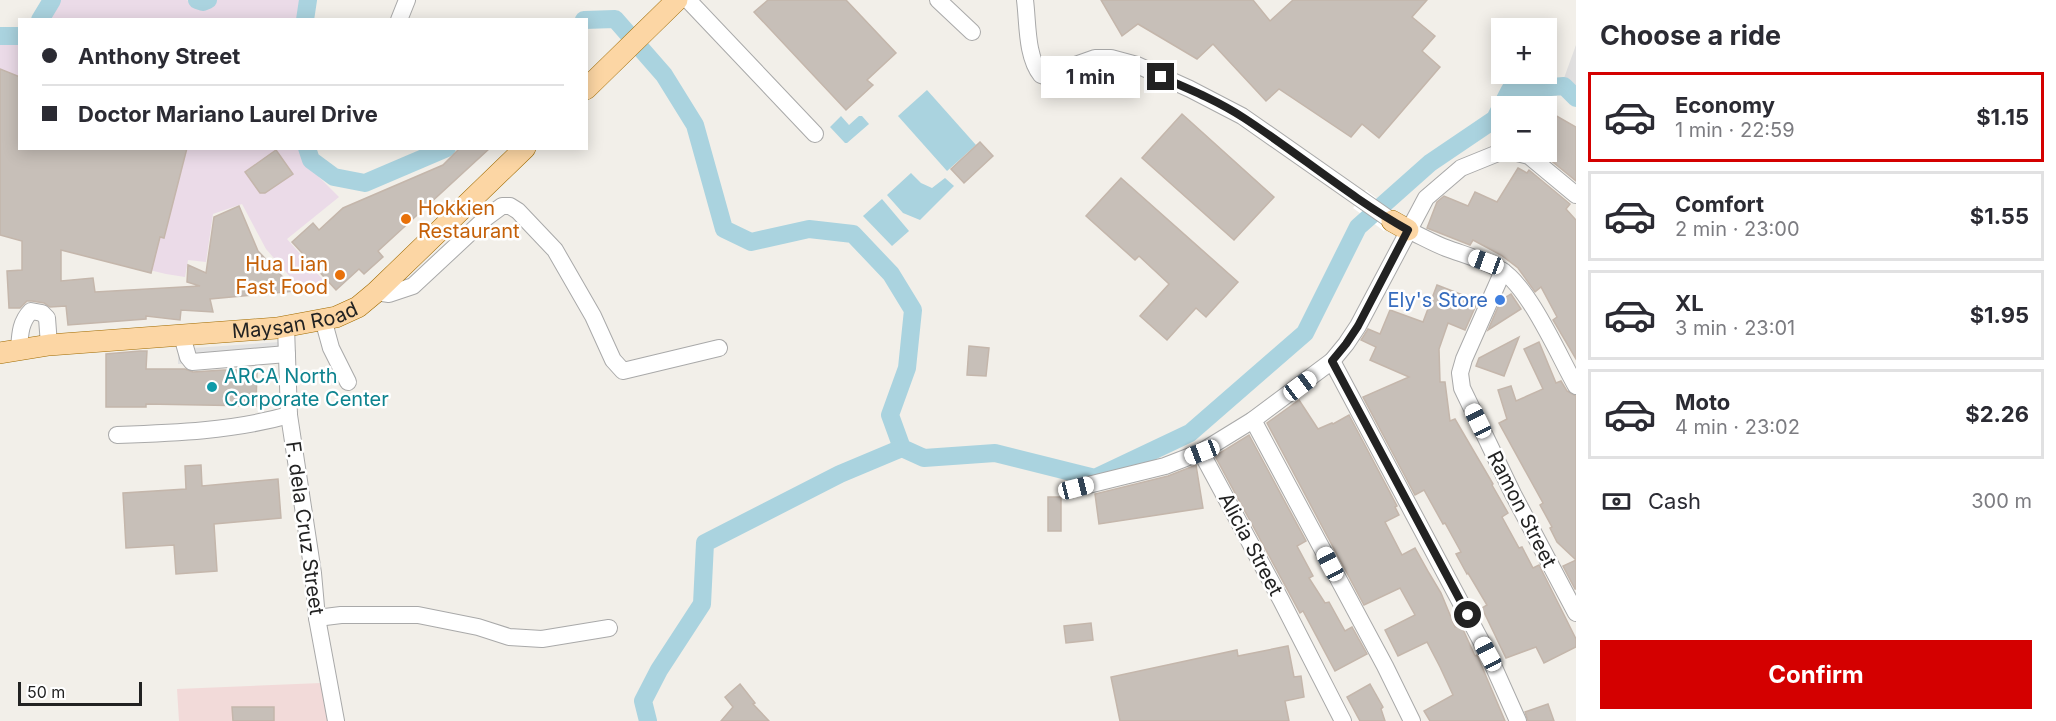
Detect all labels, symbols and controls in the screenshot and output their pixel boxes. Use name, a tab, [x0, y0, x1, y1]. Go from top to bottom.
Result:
map controls	[1491, 18, 1557, 162]
button: +	[1491, 18, 1557, 84]
text: Choose a ride	[1600, 19, 1781, 52]
text: Anthony Street	[78, 43, 240, 69]
callout: 1 min	[1041, 56, 1140, 98]
route end	[1147, 63, 1174, 90]
text: 1 min	[1066, 65, 1115, 89]
icon: car	[1603, 90, 1657, 144]
text: Economy	[1675, 92, 1775, 118]
button: −	[1491, 96, 1557, 162]
text: Doctor Mariano Laurel Drive	[78, 101, 378, 127]
text: $1.15	[1976, 104, 2029, 130]
text: 1 min · 22:59	[1675, 118, 1795, 142]
icon: car	[1603, 189, 1657, 243]
text: Comfort	[1675, 191, 1764, 217]
place label: Hokkien Restaurant	[418, 196, 520, 243]
text: $1.55	[1970, 203, 2029, 229]
marker: Hokkien Restaurant	[399, 212, 413, 226]
text: 2 min · 23:00	[1675, 217, 1800, 241]
car	[1466, 247, 1506, 277]
place label: Hua Lian Fast Food	[235, 252, 328, 299]
marker: Hua Lian Fast Food	[333, 268, 347, 282]
place label: Ely's Store	[1388, 288, 1488, 312]
icon: car	[1603, 288, 1657, 342]
text: XL	[1675, 290, 1704, 316]
marker: Ely's Store	[1493, 293, 1507, 307]
street label: Maysan Road	[231, 297, 362, 343]
text: $1.95	[1970, 302, 2029, 328]
text: 3 min · 23:01	[1675, 316, 1795, 340]
place label: ARCA North Corporate Center	[224, 364, 389, 411]
car	[1280, 368, 1320, 404]
marker: ARCA North Corporate Center	[205, 380, 219, 394]
icon: car	[1603, 387, 1657, 441]
text: Moto	[1675, 389, 1730, 415]
car	[1462, 401, 1494, 441]
text: $2.26	[1965, 401, 2029, 427]
text: 4 min · 23:02	[1675, 415, 1800, 439]
car	[1182, 437, 1222, 467]
street label: F. dela Cruz Street	[281, 440, 329, 617]
street label: Ramon Street	[1482, 447, 1562, 572]
car	[1056, 475, 1096, 501]
icon: cash	[1600, 485, 1633, 518]
street label: Alicia Street	[1214, 488, 1288, 600]
text: Cash	[1648, 488, 1701, 514]
text: 300 m	[1971, 489, 2032, 513]
car	[1314, 544, 1346, 584]
route start	[1454, 601, 1481, 628]
car	[1472, 634, 1504, 674]
button: Confirm	[1600, 640, 2032, 709]
scale bar	[18, 679, 142, 706]
text: 50 m	[27, 682, 65, 702]

